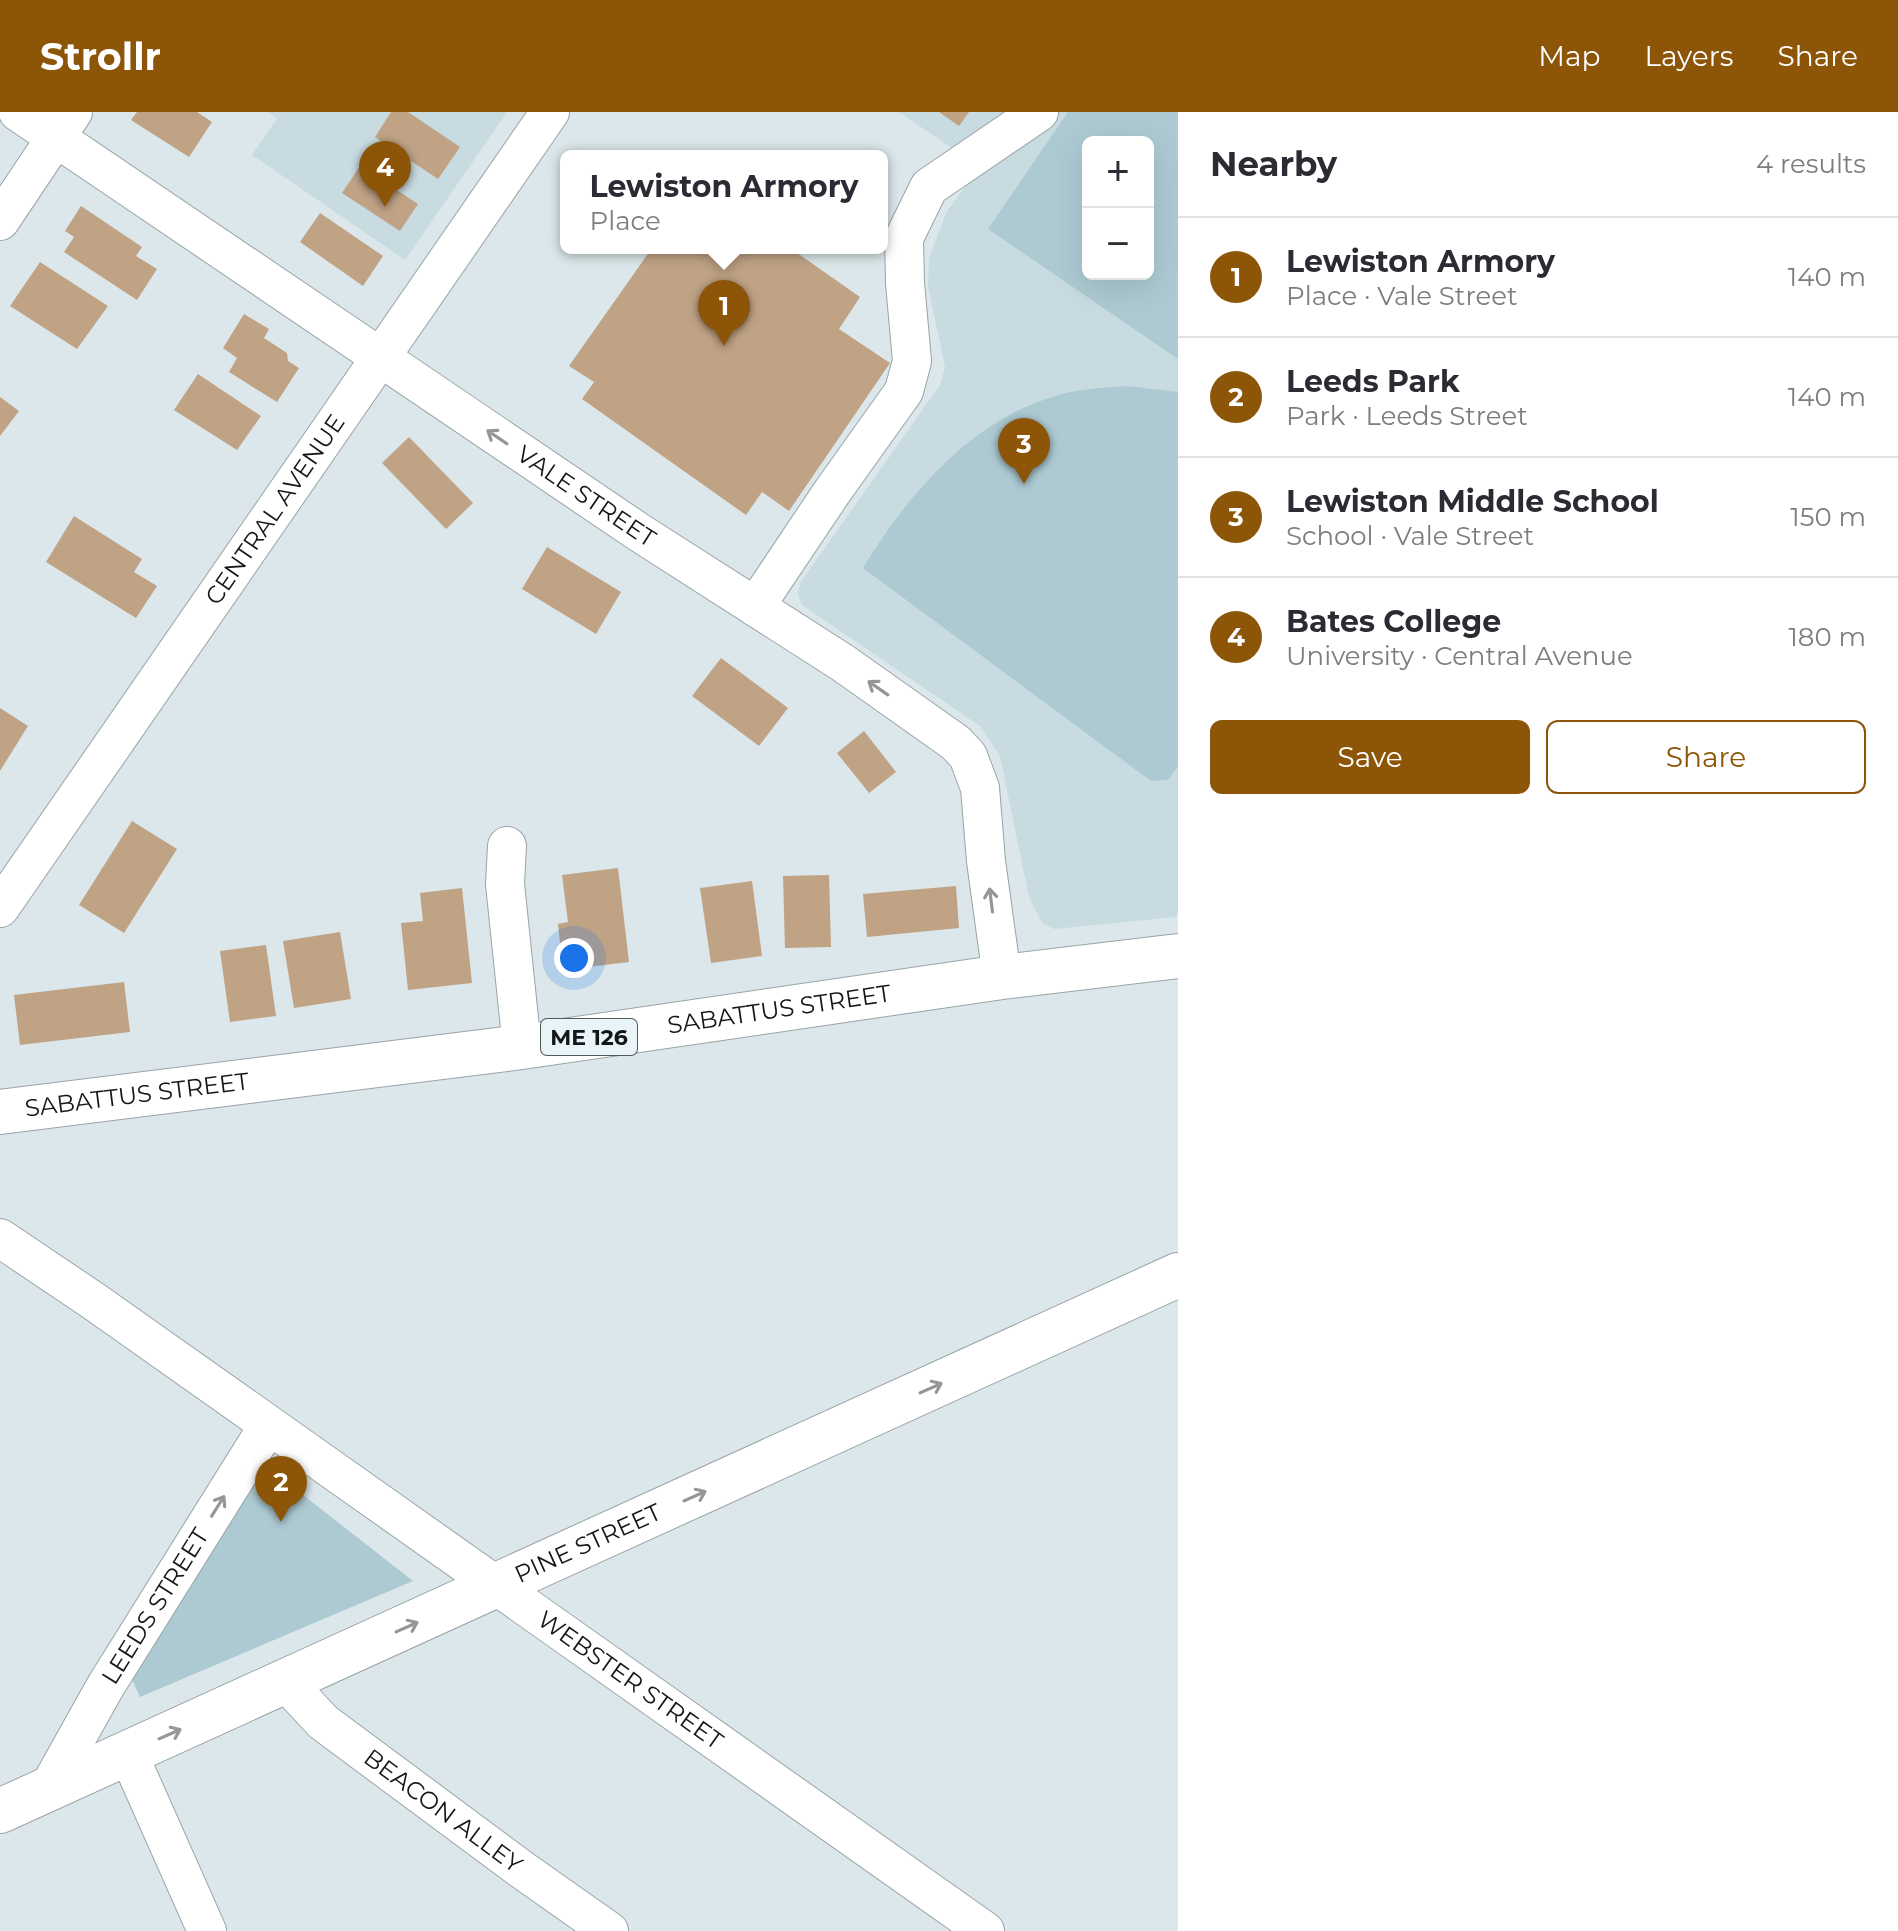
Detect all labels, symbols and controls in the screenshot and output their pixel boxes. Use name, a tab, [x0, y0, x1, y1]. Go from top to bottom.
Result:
text: Strollr	[40, 33, 161, 80]
text: Map	[1538, 39, 1601, 73]
text: Layers	[1645, 39, 1734, 73]
text: Share	[1778, 39, 1858, 73]
map controls	[1082, 136, 1154, 280]
button: +	[1082, 136, 1154, 208]
pin: 4	[359, 141, 411, 207]
text: Nearby	[1210, 143, 1337, 185]
text: 4 results	[1756, 148, 1866, 180]
popup	[560, 150, 888, 254]
text: Lewiston Armory	[589, 168, 859, 205]
text: Place	[589, 205, 661, 237]
button: −	[1082, 208, 1154, 280]
text: Lewiston Armory	[1286, 243, 1555, 280]
text: 1	[1231, 261, 1241, 293]
text: 140 m	[1788, 261, 1866, 293]
pin: 1	[698, 280, 750, 346]
text: Place · Vale Street	[1286, 280, 1517, 312]
text: Leeds Park	[1286, 363, 1460, 400]
text: 2	[1228, 381, 1244, 413]
text: 140 m	[1788, 381, 1866, 413]
text: Park · Leeds Street	[1286, 400, 1528, 432]
street label: CENTRAL AVENUE	[199, 409, 351, 610]
pin: 3	[998, 418, 1050, 484]
one-way arrow	[486, 428, 509, 444]
street label: VALE STREET	[512, 439, 661, 553]
text: Lewiston Middle School	[1286, 483, 1659, 520]
text: 3	[1228, 501, 1244, 533]
text: 150 m	[1790, 501, 1866, 533]
text: School · Vale Street	[1286, 520, 1534, 552]
text: Bates College	[1286, 603, 1501, 640]
text: 4	[1227, 621, 1245, 653]
text: 180 m	[1788, 621, 1866, 653]
text: University · Central Avenue	[1286, 640, 1633, 672]
one-way arrow	[867, 680, 889, 696]
button: Save	[1210, 720, 1530, 794]
button: Share	[1546, 720, 1866, 794]
one-way arrow	[983, 887, 998, 914]
your location	[554, 938, 594, 978]
street label: SABATTUS STREET	[666, 978, 893, 1040]
road number: ME 126	[541, 1019, 637, 1055]
street label: SABATTUS STREET	[23, 1066, 251, 1123]
one-way arrow	[919, 1380, 943, 1395]
pin: 2	[255, 1456, 307, 1522]
one-way arrow	[682, 1487, 707, 1502]
one-way arrow	[210, 1495, 226, 1518]
street label: PINE STREET	[510, 1497, 666, 1589]
street label: LEEDS STREET	[95, 1522, 215, 1690]
street label: WEBSTER STREET	[532, 1605, 729, 1755]
one-way arrow	[395, 1619, 419, 1634]
one-way arrow	[158, 1726, 182, 1741]
street label: BEACON ALLEY	[358, 1742, 529, 1879]

